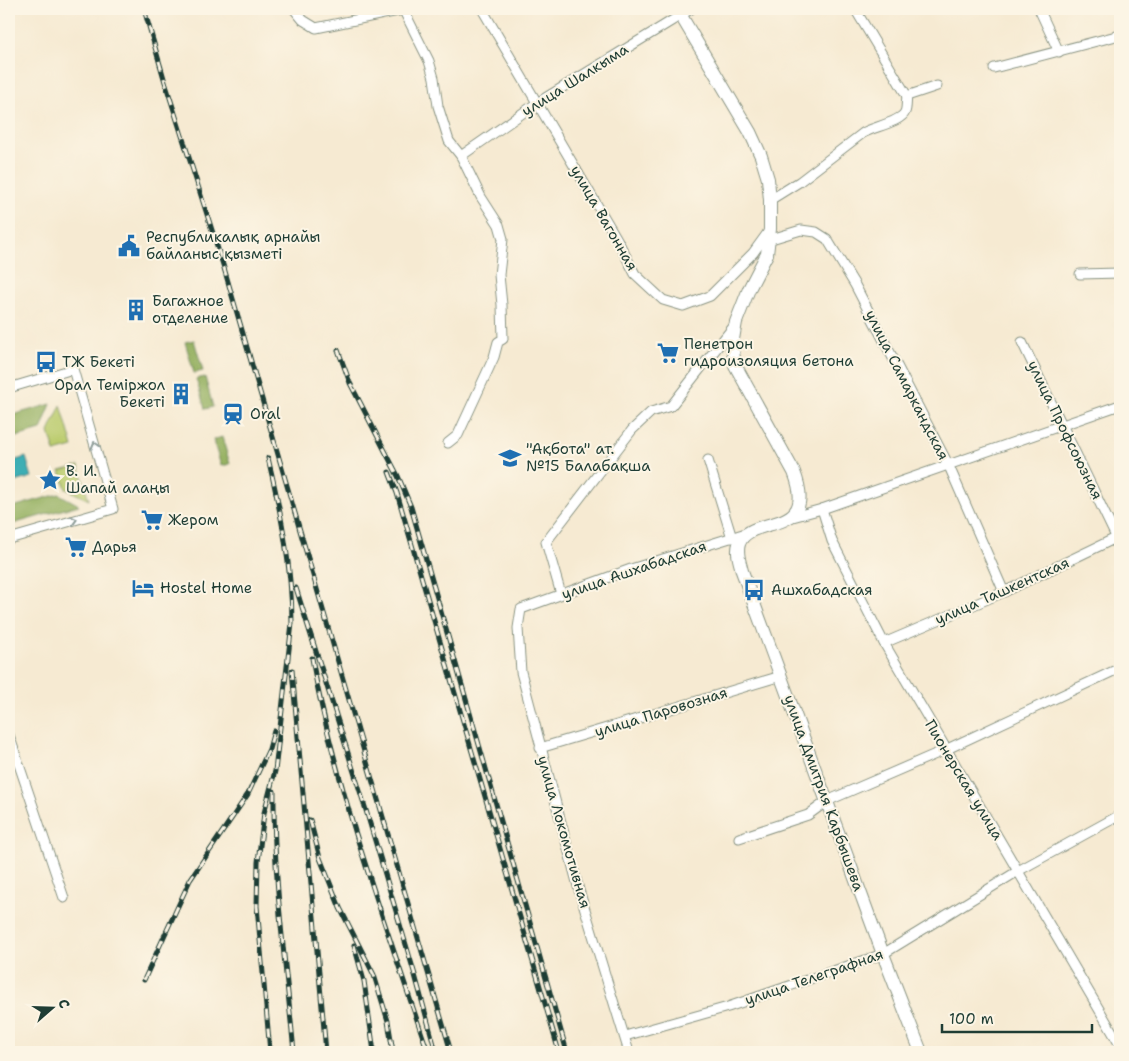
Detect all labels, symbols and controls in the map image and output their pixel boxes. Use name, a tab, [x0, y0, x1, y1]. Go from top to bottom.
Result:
street label: улица Шалкыма	[518, 39, 633, 121]
street label: улица Вагонная	[566, 162, 642, 274]
place label: Республикалық арнайы байланыс қызметі	[146, 227, 321, 264]
public building icon: Республикалық арнайы байланыс қызметі	[116, 233, 142, 259]
place label: Багажное отделение	[152, 291, 229, 328]
building icon: Багажное отделение	[123, 297, 149, 323]
street label: улица Самаркандская	[860, 307, 954, 463]
place label: Пенетрон гидроизоляция бетона	[684, 334, 854, 371]
supermarket icon: Пенетрон гидроизоляция бетона	[655, 340, 681, 366]
bus stop icon: ТЖ Бекеті	[33, 349, 59, 375]
place label: ТЖ Бекеті	[62, 352, 135, 372]
street label: улица Профсоюзная	[1023, 357, 1107, 503]
place label: Орал Теміржол Бекеті	[54, 375, 166, 412]
building icon: Орал Теміржол Бекеті	[168, 381, 194, 407]
station icon: Oral	[220, 401, 246, 427]
place label: Oral	[250, 404, 281, 424]
place label: "Ақбота" ат. №15 Балабақша	[526, 439, 651, 476]
one-way arrow	[90, 442, 100, 450]
school or university icon: "Ақбота" ат. №15 Балабақша	[497, 445, 523, 471]
place label: В. И. Шапай алаңы	[66, 461, 170, 498]
place icon: В. И. Шапай алаңы	[37, 467, 63, 493]
supermarket icon: Жером	[139, 507, 165, 533]
place label: Жером	[168, 510, 219, 530]
one-way arrow	[69, 516, 77, 526]
supermarket icon: Дарья	[63, 534, 89, 560]
street label: улица Ашхабадская	[559, 536, 709, 604]
place label: Дарья	[92, 537, 137, 557]
street label: улица Ташкентская	[932, 552, 1072, 630]
hotel icon: Hostel Home	[130, 575, 156, 601]
bus stop icon: Ашхабадская	[741, 577, 767, 603]
place label: Hostel Home	[160, 578, 252, 598]
place label: Ашхабадская	[771, 580, 873, 600]
street label: улица Паровозная	[592, 682, 730, 742]
street label: улица Дмитрия Карбышева	[779, 692, 869, 895]
street label: Пионерская улица	[920, 716, 1008, 845]
street label: улица Локомотивная	[533, 753, 595, 911]
street label: улица Телеграфная	[742, 944, 886, 1010]
north arrow	[28, 984, 78, 1034]
text: С	[54, 996, 74, 1011]
scale bar	[942, 1001, 1092, 1033]
text: 100 m	[949, 1009, 994, 1029]

